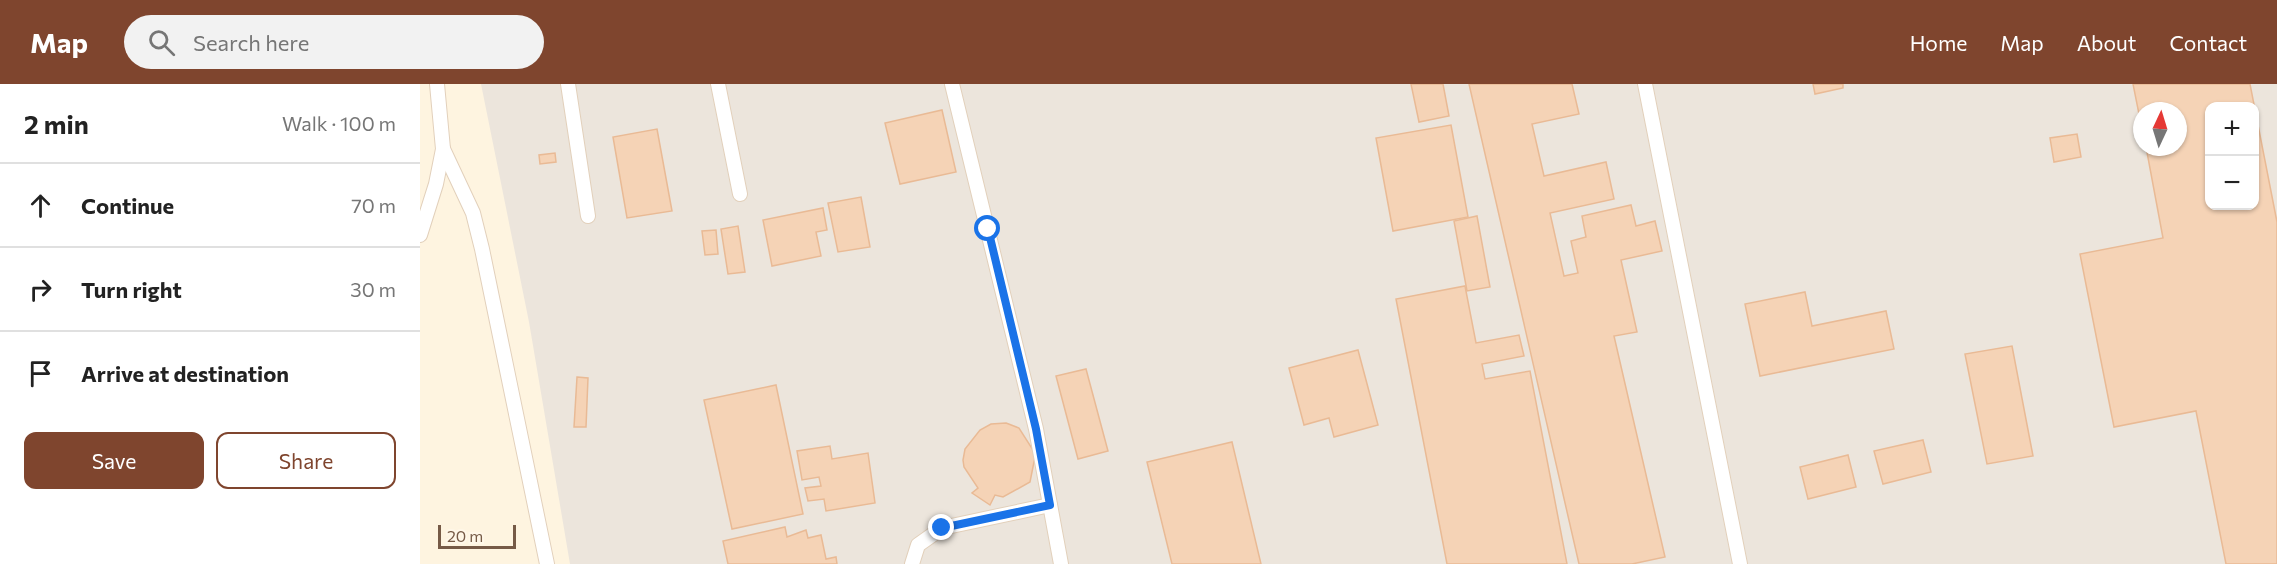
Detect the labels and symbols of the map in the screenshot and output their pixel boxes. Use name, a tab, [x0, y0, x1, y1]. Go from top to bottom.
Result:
north arrow	[2133, 102, 2187, 156]
route start	[974, 215, 1000, 241]
route end	[928, 514, 954, 540]
scale bar	[438, 522, 516, 550]

